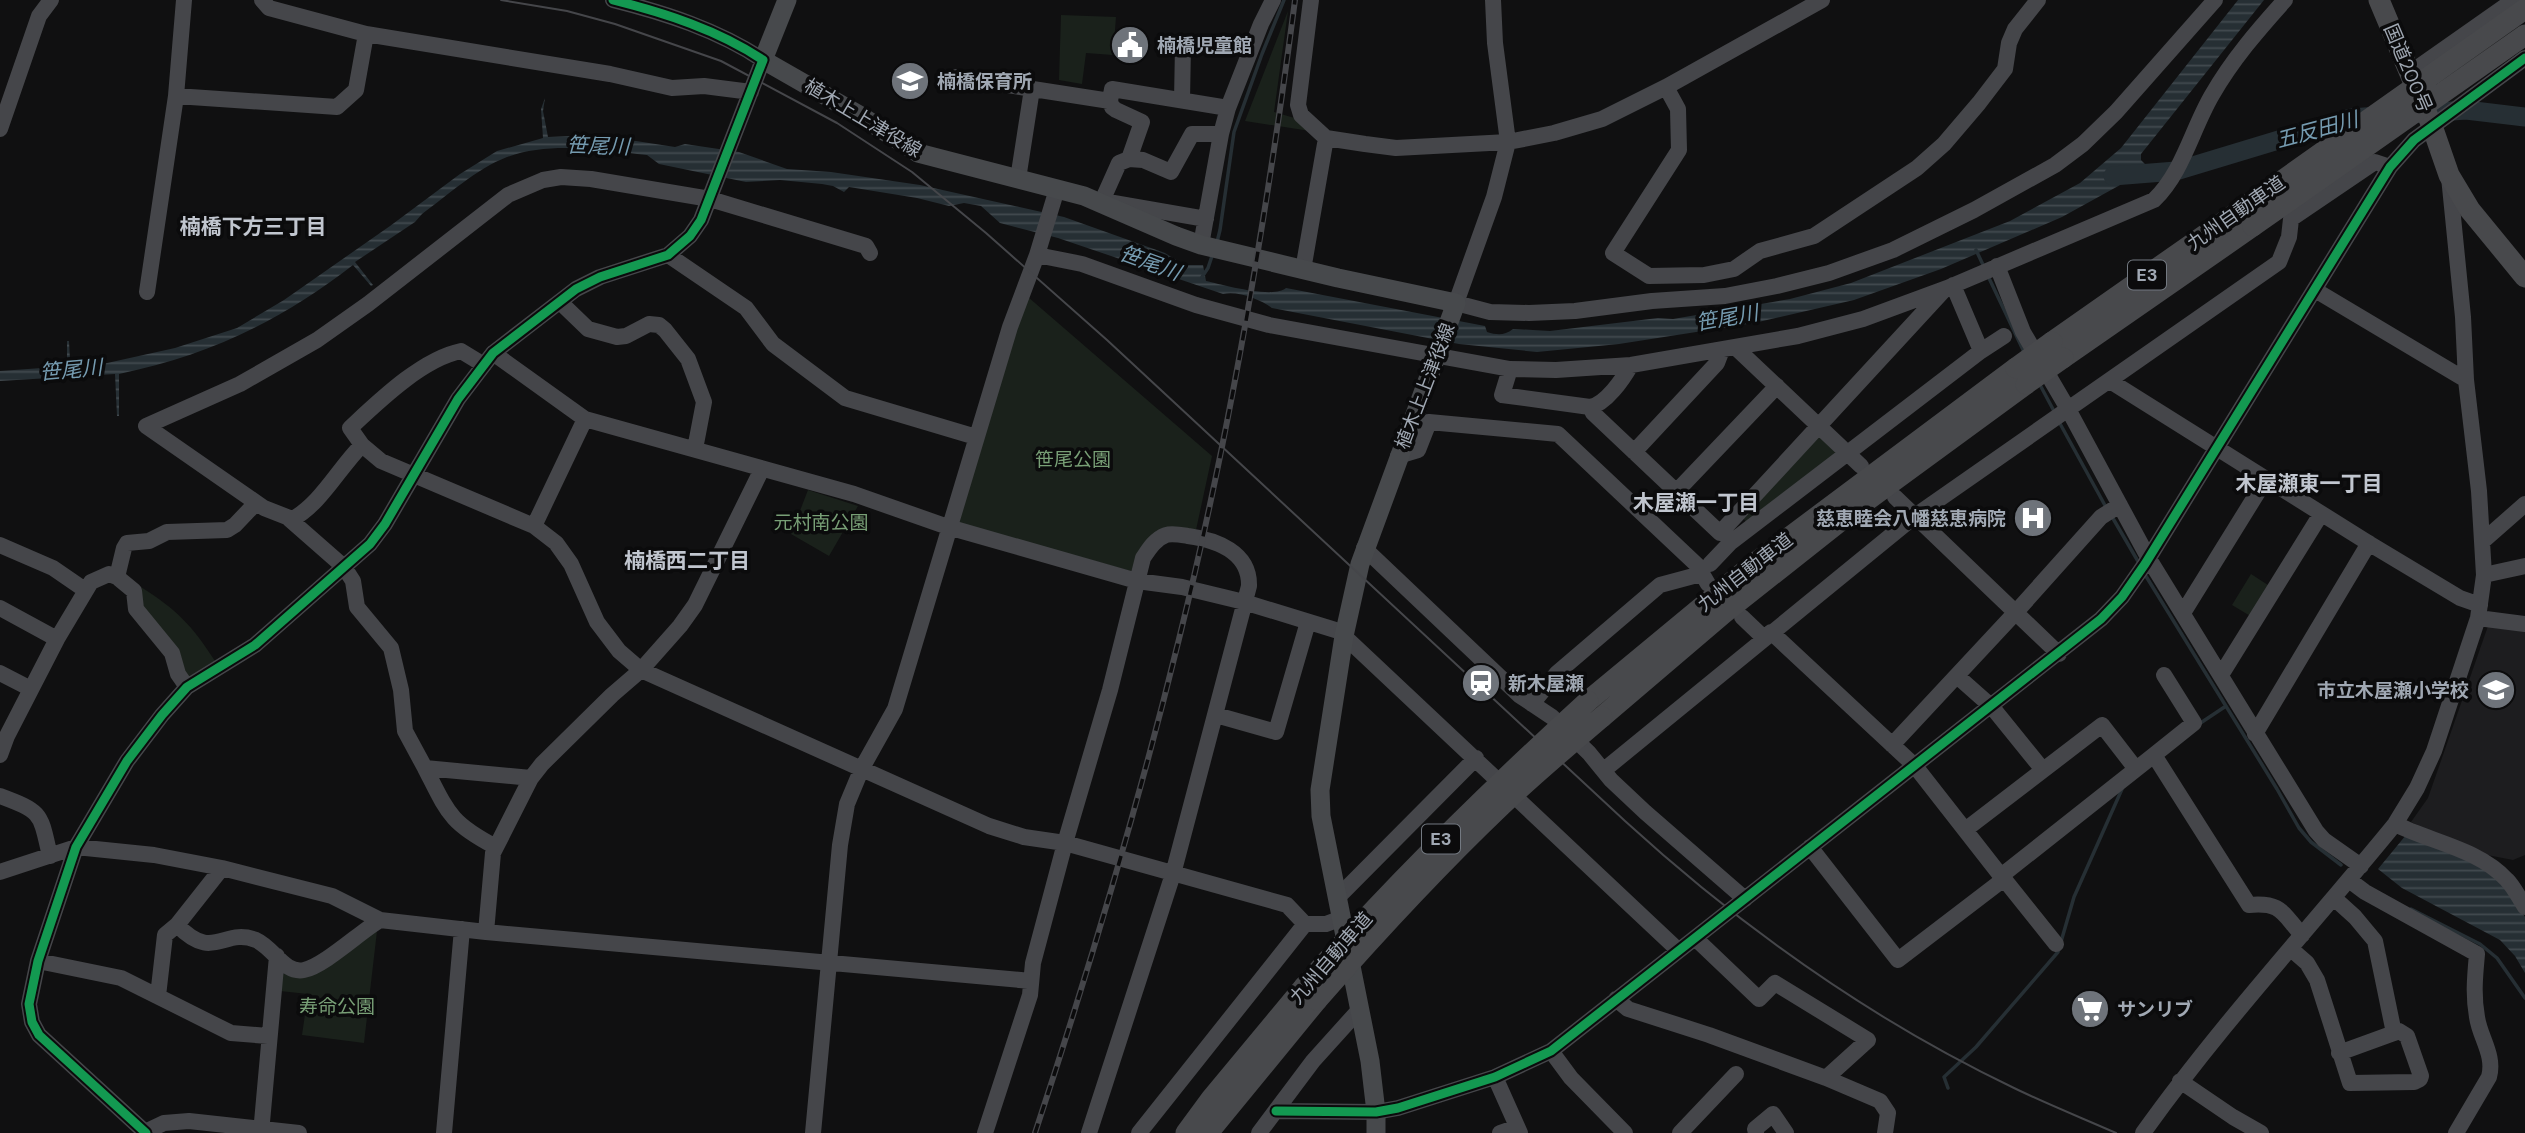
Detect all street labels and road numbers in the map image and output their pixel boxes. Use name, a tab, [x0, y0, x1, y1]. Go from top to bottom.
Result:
street label: 国道200号	[2378, 20, 2438, 116]
street label: 植木上上津役線	[800, 73, 926, 163]
street label: 九州自動車道	[2182, 170, 2290, 256]
road number: E3	[2128, 260, 2166, 290]
street label: 植木上上津役線	[1389, 319, 1461, 453]
street label: 九州自動車道	[1692, 527, 1798, 617]
road number: E3	[1422, 824, 1460, 854]
street label: 九州自動車道	[1284, 907, 1378, 1009]

